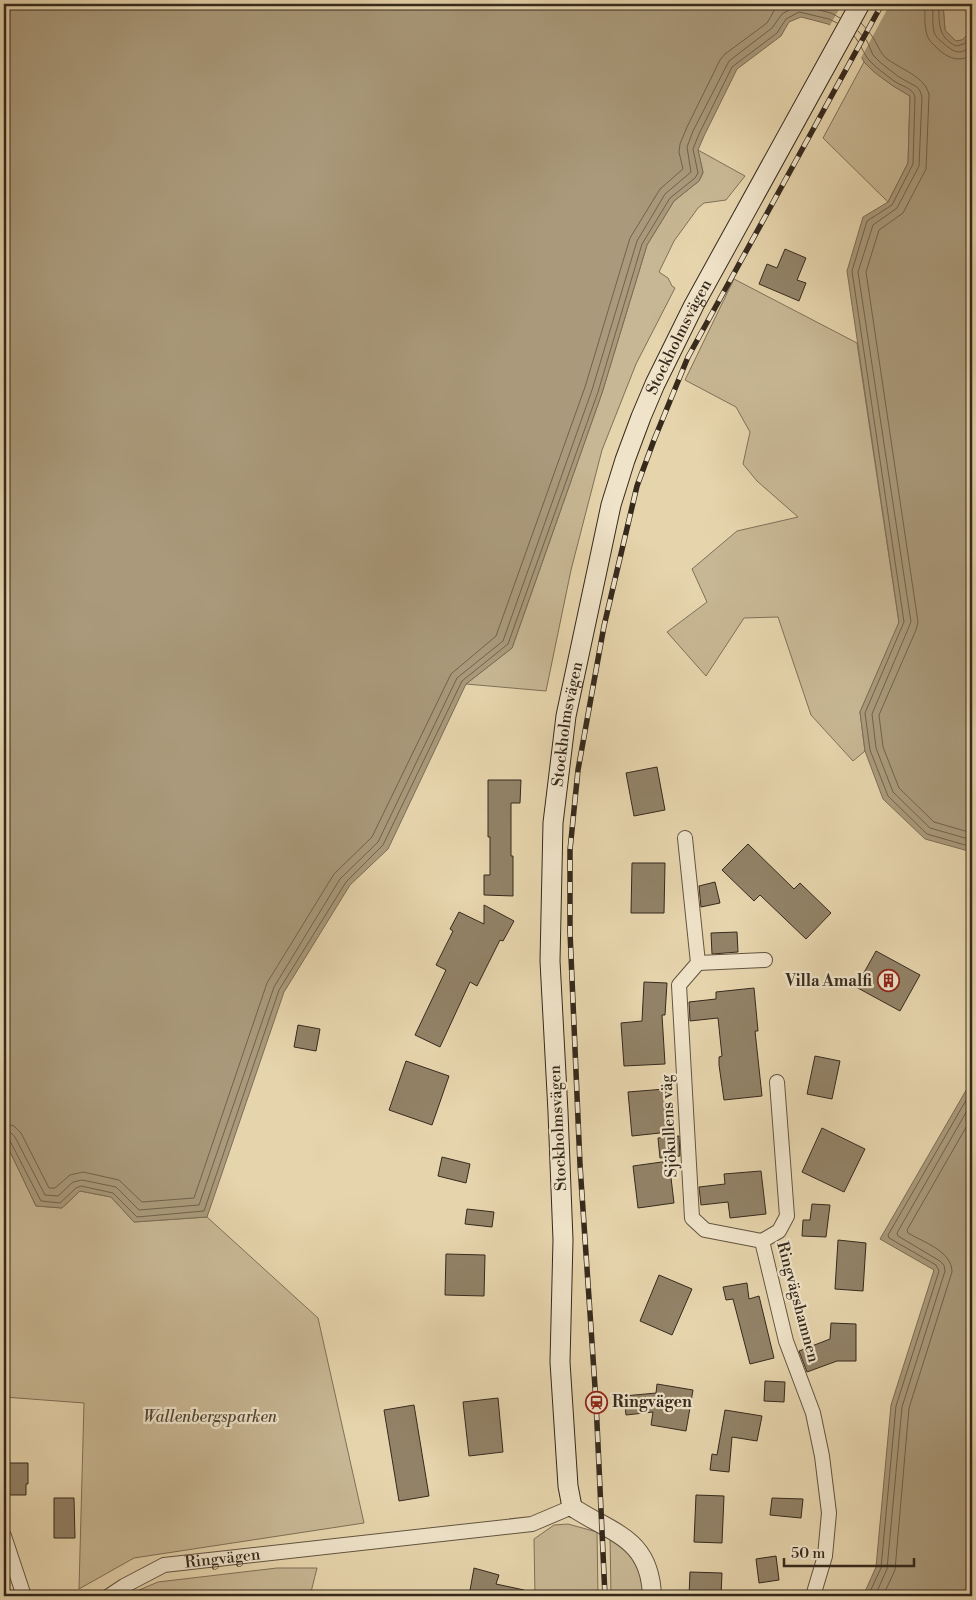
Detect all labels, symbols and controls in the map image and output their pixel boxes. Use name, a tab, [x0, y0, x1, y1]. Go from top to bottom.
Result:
street label: Stockholmsvägen	[642, 275, 716, 398]
street label: Stockholmsvägen	[548, 659, 587, 788]
building icon: Villa Amalfi	[876, 969, 900, 993]
place label: Villa Amalfi	[784, 971, 872, 991]
street label: Stockholmsvägen	[545, 1064, 571, 1192]
street label: Sjökullens väg	[656, 1073, 682, 1178]
street label: Ringvägshamnen	[772, 1239, 824, 1365]
station icon: Ringvägen	[584, 1390, 608, 1414]
place label: Ringvägen	[612, 1392, 692, 1412]
park label: Wallenbergsparken	[143, 1407, 278, 1427]
scale bar	[784, 1535, 914, 1567]
street label: Ringvägen	[184, 1544, 262, 1573]
text: 50 m	[791, 1544, 825, 1563]

